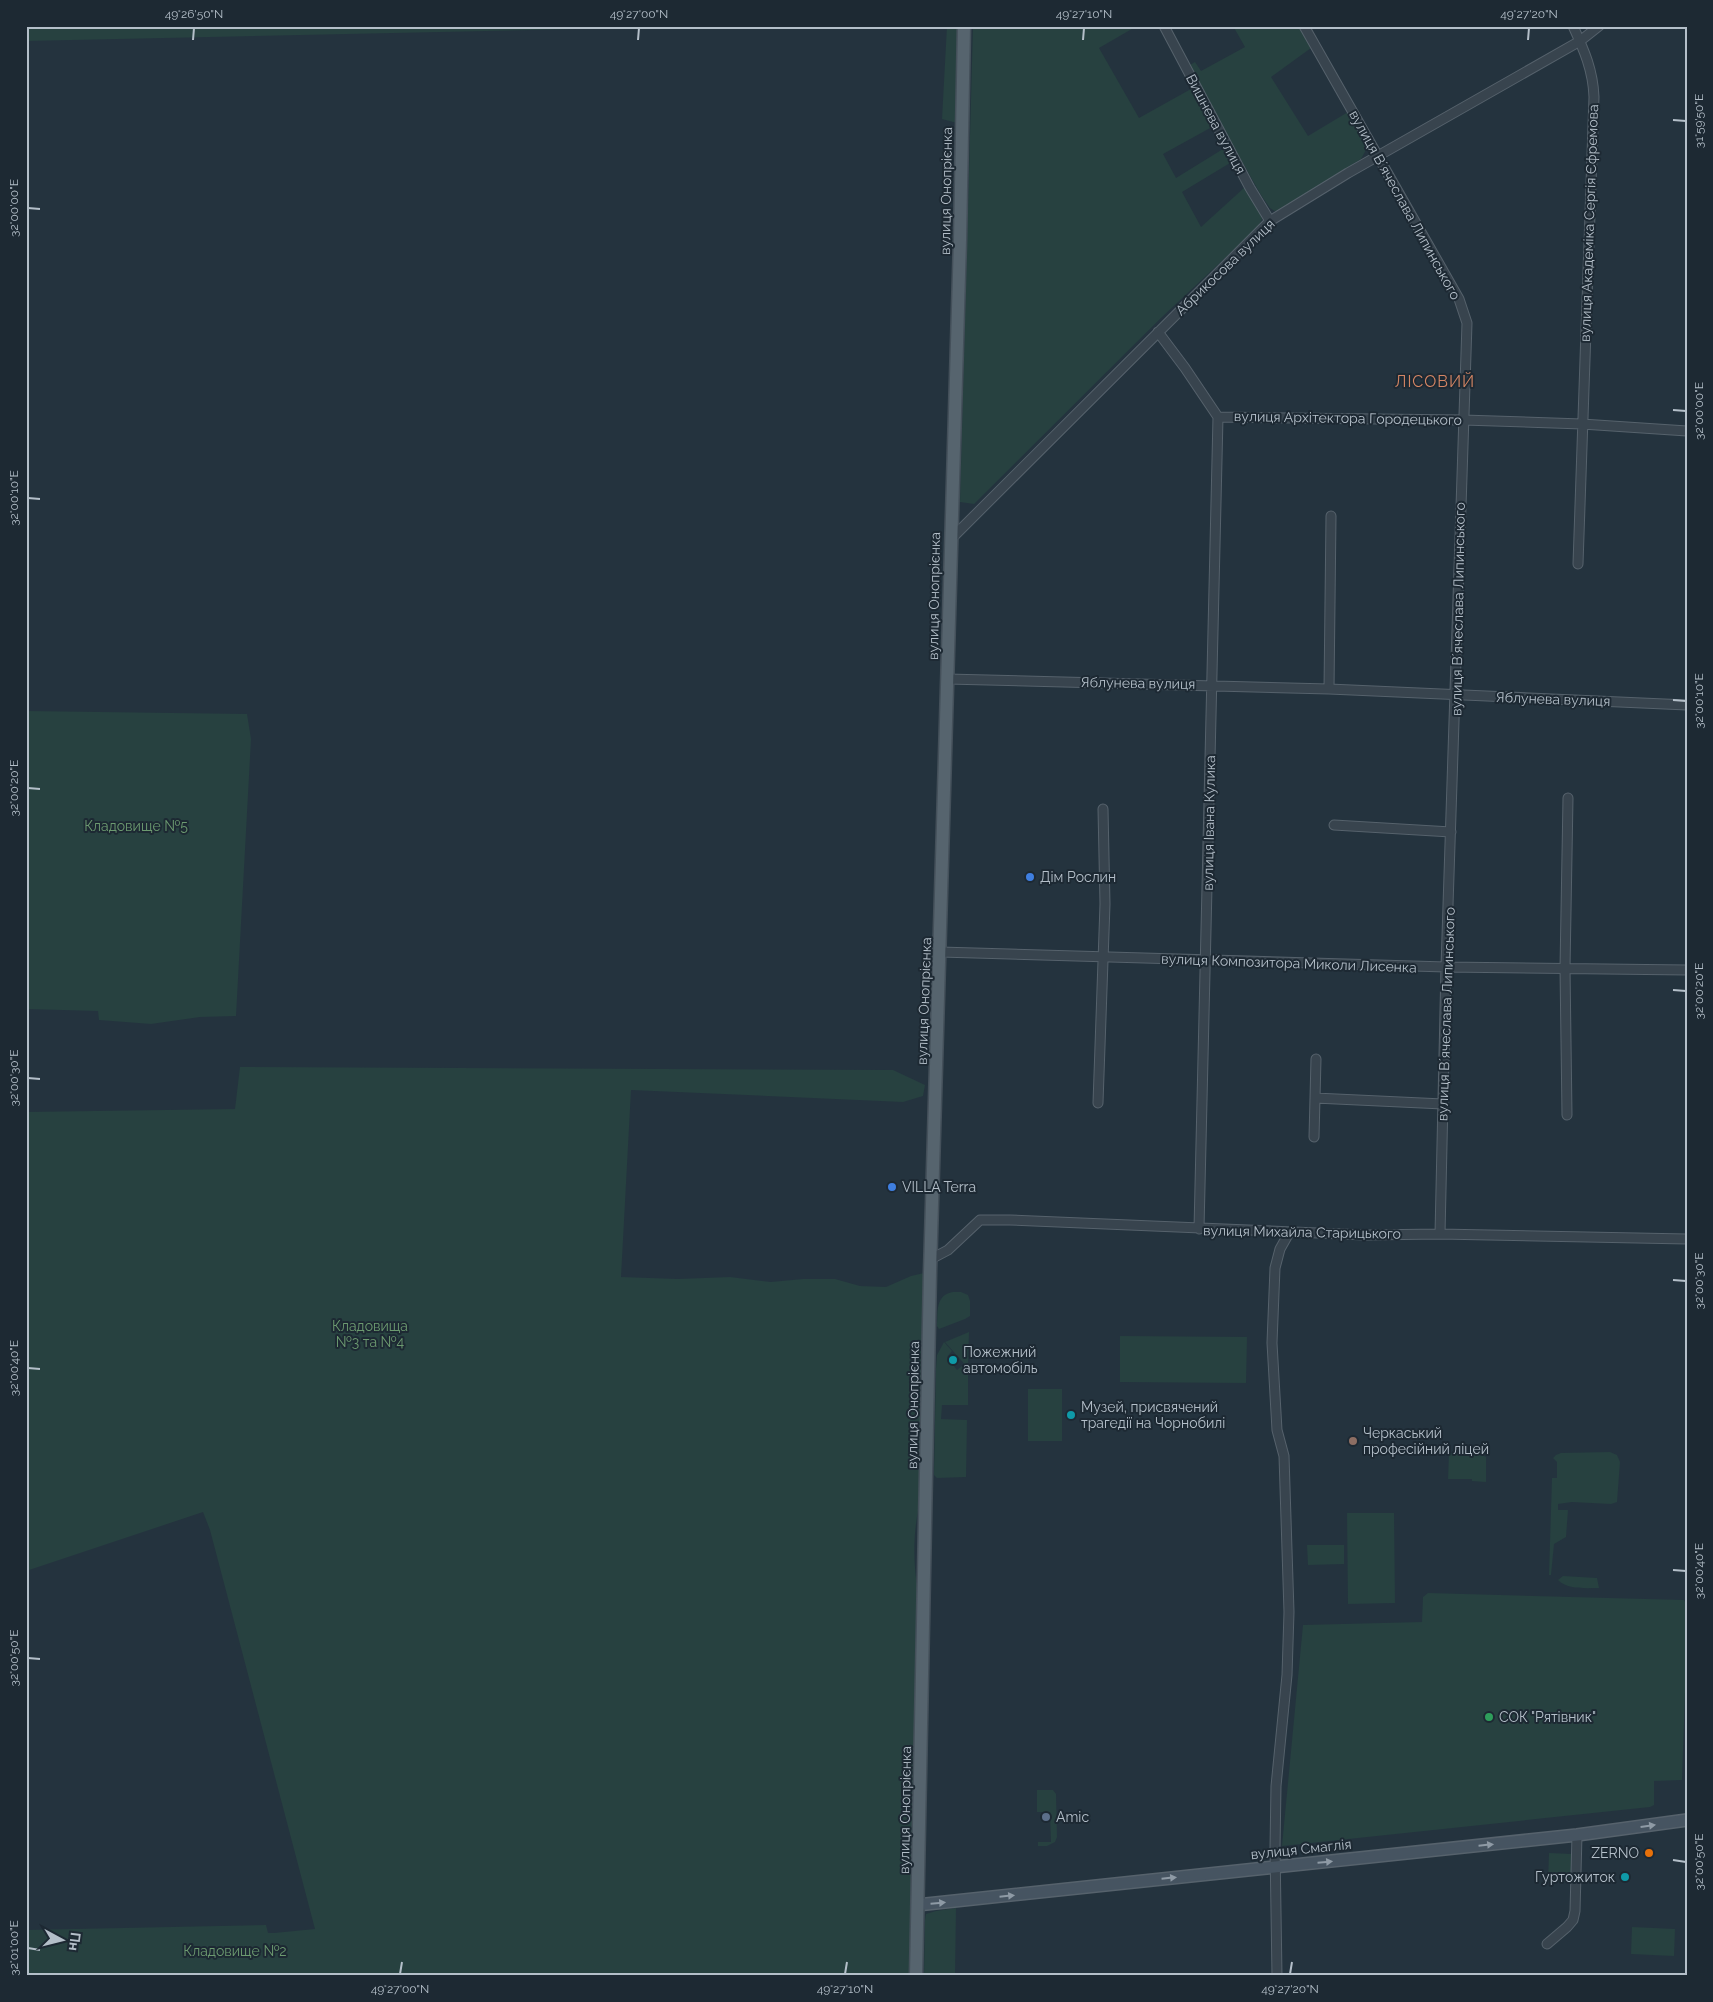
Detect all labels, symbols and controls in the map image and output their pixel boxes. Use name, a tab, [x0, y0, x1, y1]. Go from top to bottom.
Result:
text: 49°26'50"N	[165, 7, 223, 21]
text: 49°27'00"N	[610, 7, 668, 21]
text: 49°27'10"N	[1056, 7, 1112, 21]
text: 49°27'20"N	[1500, 7, 1558, 21]
street label: Вишнева вулиця	[1183, 71, 1249, 177]
text: 31°59'50"E	[1692, 94, 1706, 148]
street label: вулиця Академіка Сергія Єфремова	[1577, 104, 1601, 342]
street label: вулиця Вʼячеслава Липинського	[1346, 108, 1464, 302]
street label: вулиця Онопрієнка	[937, 127, 955, 255]
text: 32°00'00"E	[7, 179, 21, 237]
street label: Абрикосова вулиця	[1172, 216, 1278, 318]
district label: ЛІСОВИЙ	[1395, 372, 1475, 391]
text: 32°00'00"E	[1692, 382, 1706, 440]
street label: вулиця Архітектора Городецького	[1234, 408, 1462, 428]
text: 32°00'10"E	[7, 470, 21, 526]
street label: вулиця Вʼячеслава Липинського	[1448, 502, 1468, 716]
street label: вулиця Онопрієнка	[925, 532, 943, 660]
text: 32°00'10"E	[1692, 673, 1706, 729]
street label: Яблунева вулиця	[1080, 674, 1196, 692]
street label: Яблунева вулиця	[1495, 689, 1611, 709]
street label: вулиця Івана Кулика	[1200, 755, 1218, 891]
text: 32°00'20"E	[7, 760, 21, 816]
park label: Кладовище №5	[84, 818, 188, 834]
place label: Дім Рослин	[1040, 869, 1116, 885]
marker: Дім Рослин	[1024, 871, 1036, 883]
street label: вулиця Вʼячеслава Липинського	[1434, 907, 1458, 1121]
street label: вулиця Онопрієнка	[914, 937, 934, 1065]
street label: вулиця Композитора Миколи Лисенка	[1161, 951, 1417, 975]
text: 32°00'20"E	[1692, 963, 1706, 1019]
text: 32°00'30"E	[7, 1050, 21, 1106]
place label: VILLA Terra	[902, 1179, 976, 1195]
marker: VILLA Terra	[886, 1181, 898, 1193]
street label: вулиця Михайла Старицького	[1203, 1222, 1401, 1242]
text: 32°00'30"E	[1692, 1253, 1706, 1309]
park label: Кладовища №3 та №4	[332, 1318, 408, 1350]
text: 32°00'40"E	[7, 1340, 21, 1396]
street label: вулиця Онопрієнка	[904, 1341, 922, 1469]
place label: Пожежний автомобіль	[963, 1344, 1038, 1376]
marker: Пожежний автомобіль	[947, 1354, 959, 1366]
place label: Музей, присвячений трагедії на Чорнобилі	[1081, 1399, 1225, 1431]
marker: Музей, присвячений трагедії на Чорнобилі	[1065, 1409, 1077, 1421]
place label: Черкаський професійний ліцей	[1363, 1425, 1489, 1457]
marker: Черкаський професійний ліцей	[1347, 1435, 1359, 1447]
text: 32°00'40"E	[1692, 1543, 1706, 1599]
text: 32°00'50"E	[7, 1630, 21, 1686]
place label: СОК "Рятівник"	[1499, 1709, 1596, 1725]
marker: СОК "Рятівник"	[1483, 1711, 1495, 1723]
street label: вулиця Онопрієнка	[896, 1746, 914, 1874]
place label: Amic	[1056, 1809, 1089, 1825]
marker: Amic	[1040, 1811, 1052, 1823]
one-way arrow	[1640, 1821, 1656, 1829]
text: 32°00'50"E	[1692, 1834, 1706, 1890]
street label: вулиця Смаглія	[1250, 1836, 1352, 1862]
one-way arrow	[1479, 1841, 1495, 1849]
place label: ZERNO	[1591, 1845, 1639, 1861]
marker: ZERNO	[1643, 1847, 1655, 1859]
one-way arrow	[1317, 1858, 1333, 1866]
place label: Гуртожиток	[1535, 1869, 1615, 1885]
marker: Гуртожиток	[1619, 1871, 1631, 1883]
one-way arrow	[1161, 1874, 1177, 1882]
one-way arrow	[999, 1892, 1015, 1900]
one-way arrow	[930, 1899, 946, 1907]
north arrow	[38, 1914, 88, 1964]
text: 32°01'00"E	[7, 1920, 21, 1976]
text: Пн	[66, 1931, 84, 1952]
park label: Кладовище №2	[183, 1943, 287, 1959]
text: 49°27'00"N	[371, 1982, 429, 1996]
text: 49°27'10"N	[817, 1982, 873, 1996]
text: 49°27'20"N	[1261, 1982, 1319, 1996]

